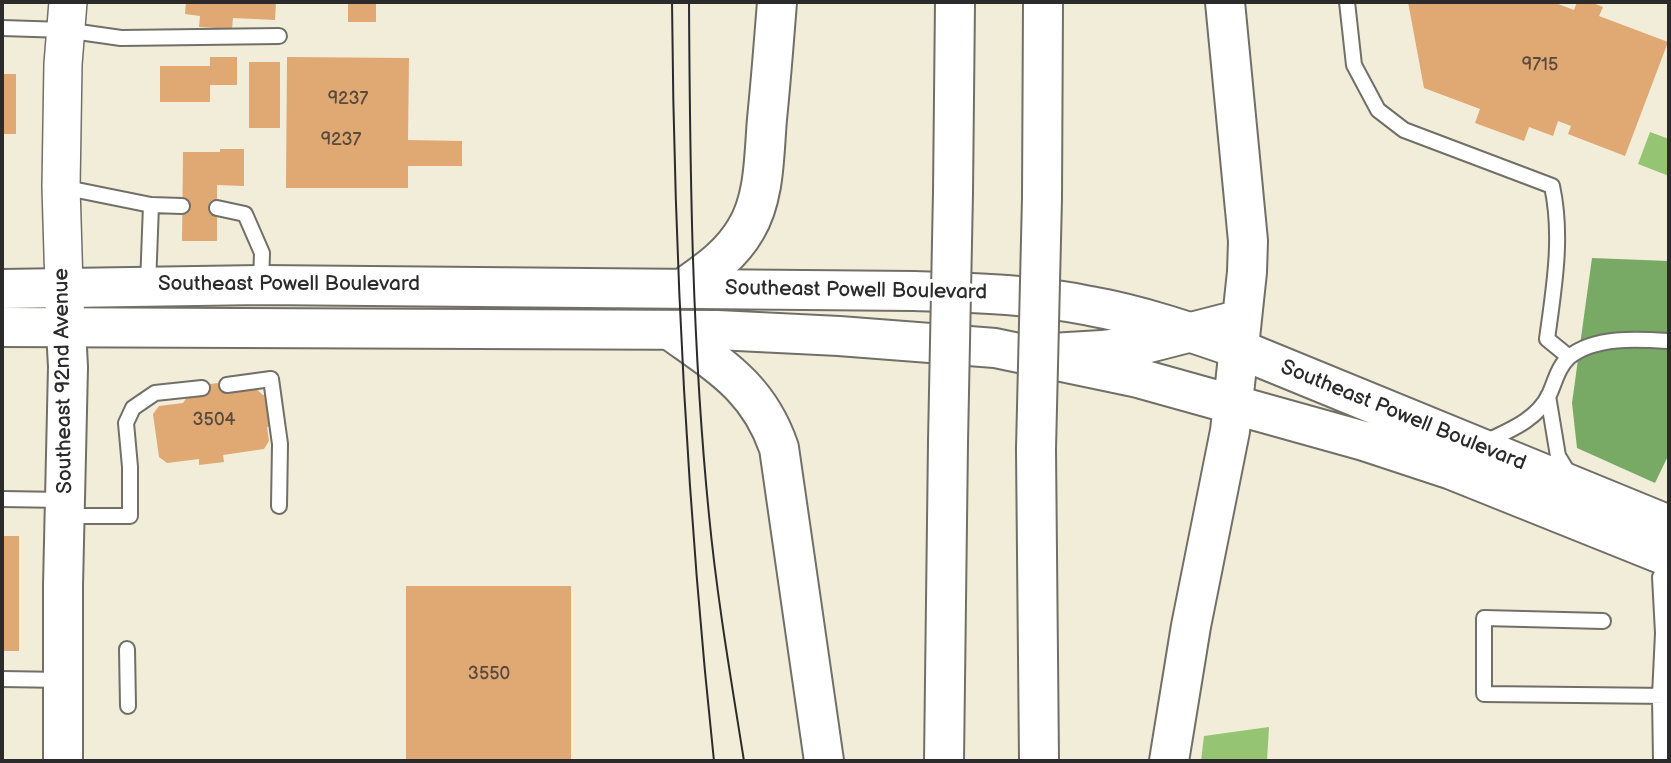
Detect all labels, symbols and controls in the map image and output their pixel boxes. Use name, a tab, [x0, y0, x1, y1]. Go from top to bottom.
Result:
house number: 9715	[1522, 54, 1558, 76]
house number: 9237	[328, 88, 368, 110]
house number: 9237	[321, 129, 361, 151]
street label: Southeast 92nd Avenue	[49, 268, 79, 494]
street label: Southeast Powell Boulevard	[158, 272, 420, 298]
street label: Southeast Powell Boulevard	[725, 276, 987, 306]
street label: Southeast Powell Boulevard	[1277, 355, 1529, 477]
house number: 3504	[193, 409, 235, 431]
house number: 3550	[468, 663, 510, 685]

